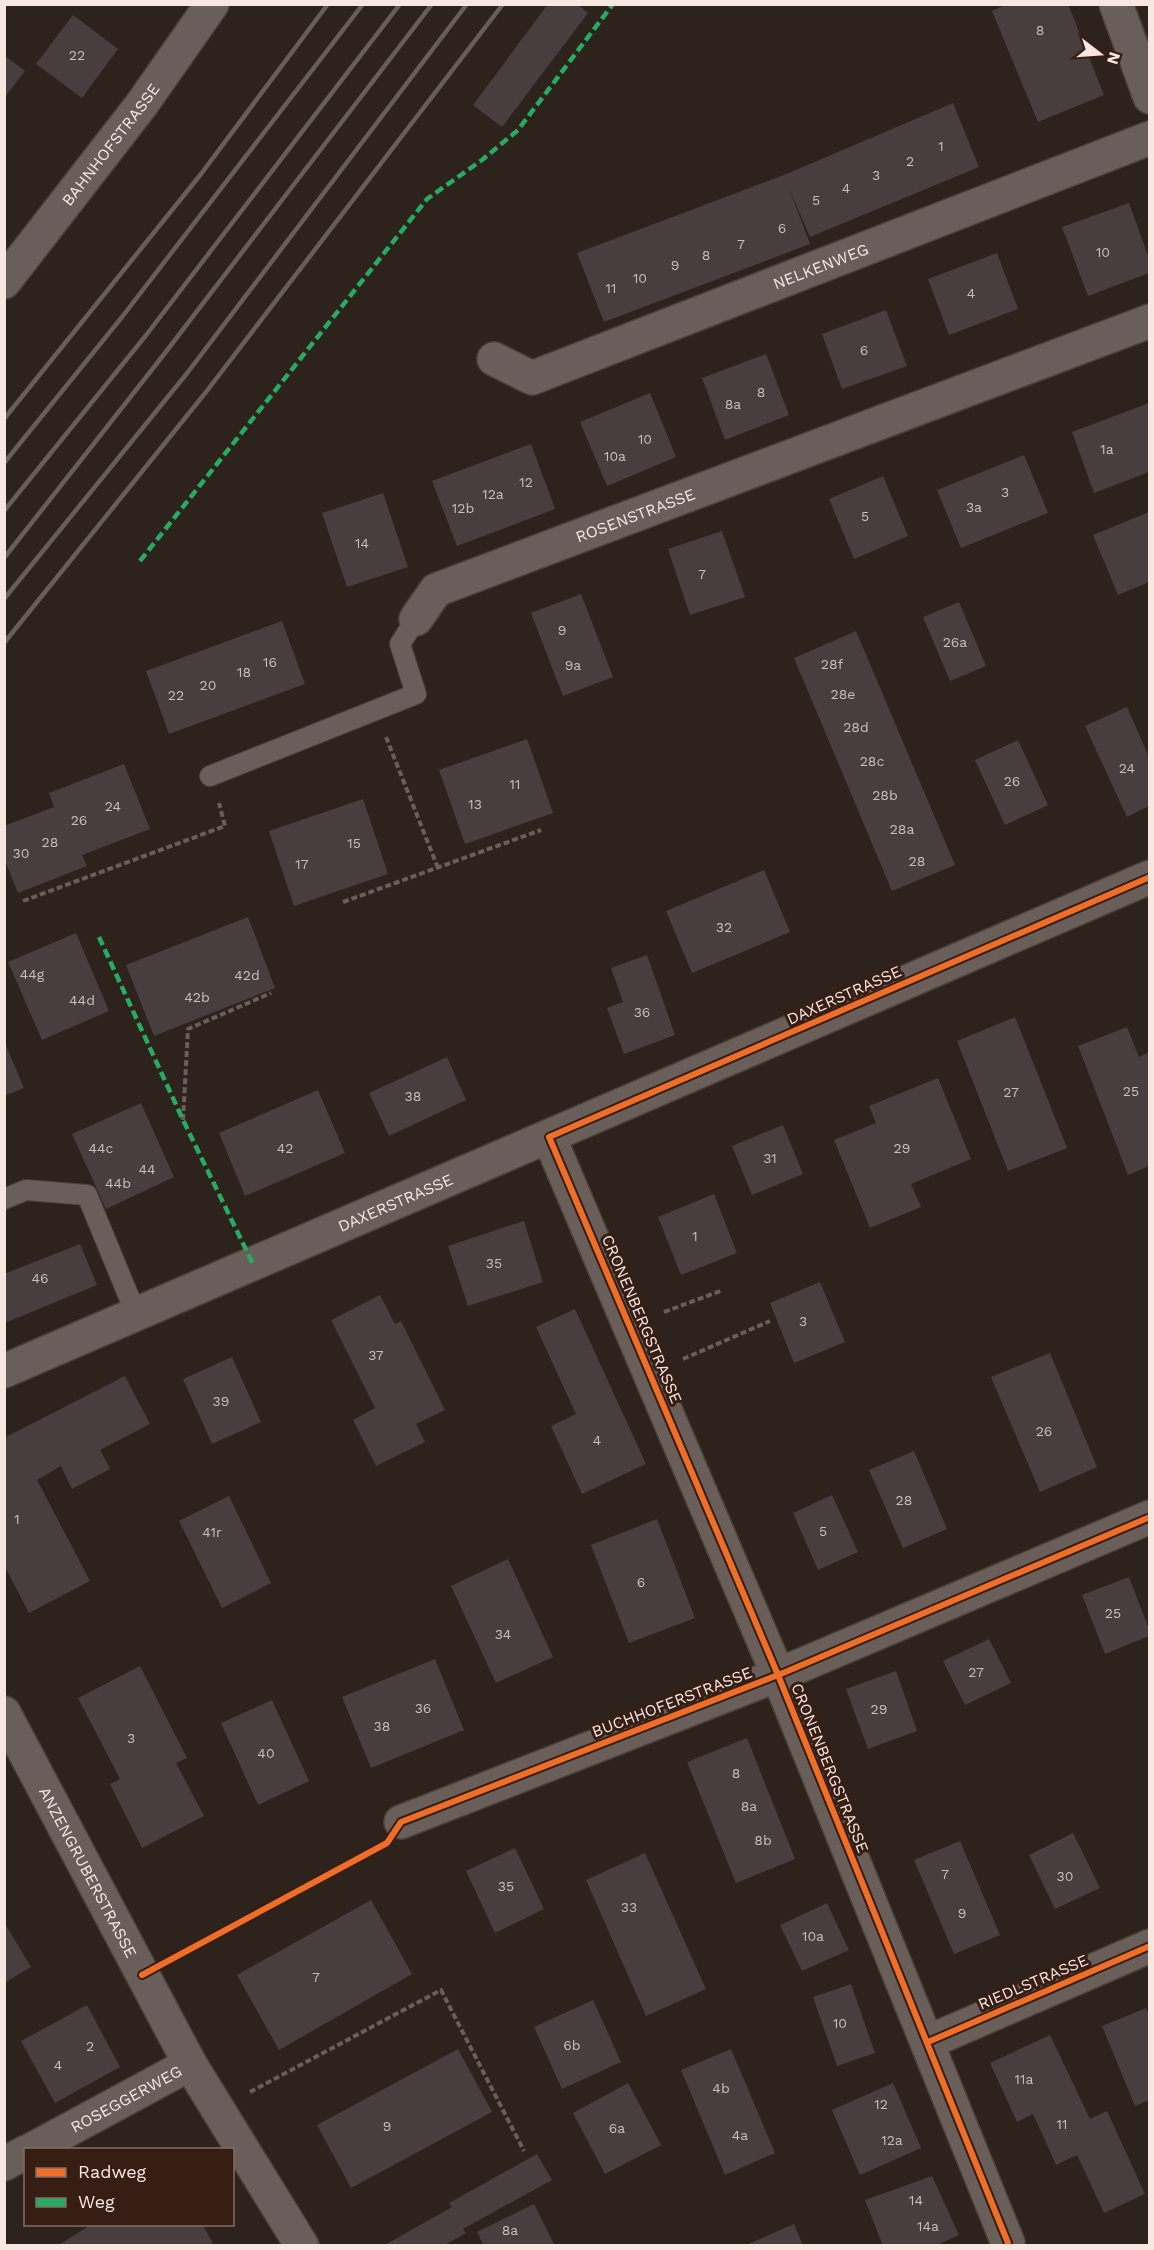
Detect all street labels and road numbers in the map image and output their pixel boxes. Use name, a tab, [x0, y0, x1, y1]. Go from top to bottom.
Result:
street label: BAHNHOFSTRASSE	[57, 79, 163, 209]
street label: NELKENWEG	[770, 239, 871, 293]
street label: ROSENSTRASSE	[573, 484, 697, 546]
street label: DAXERSTRASSE	[784, 961, 904, 1029]
street label: DAXERSTRASSE	[335, 1169, 456, 1235]
street label: CRONENBERGSTRASSE	[598, 1232, 686, 1406]
street label: BUCHHOFERSTRASSE	[589, 1663, 755, 1741]
street label: CRONENBERGSTRASSE	[787, 1680, 873, 1856]
street label: ANZENGRUBERSTRASSE	[35, 1783, 141, 1961]
street label: RIEDLSTRASSE	[975, 1950, 1091, 2014]
street label: ROSEGGERWEG	[67, 2061, 185, 2136]

